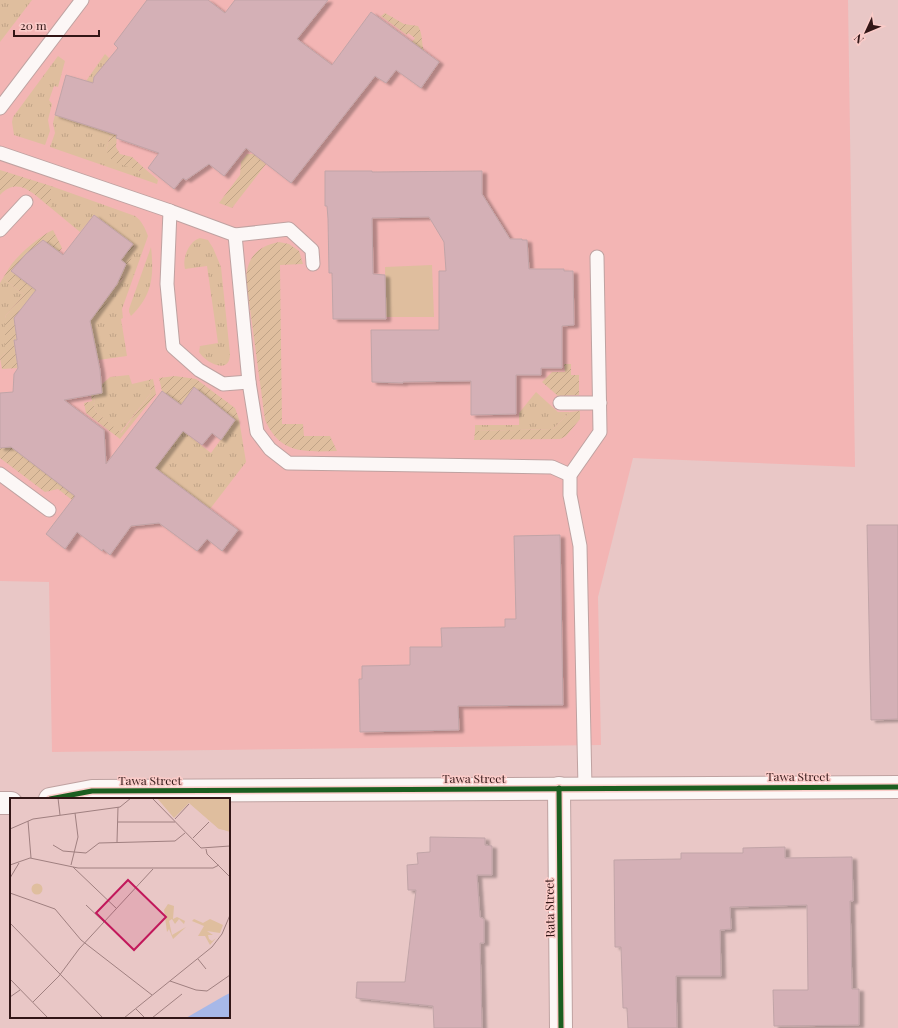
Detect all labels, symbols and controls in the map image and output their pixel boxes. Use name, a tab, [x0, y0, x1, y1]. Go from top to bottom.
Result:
scale bar	[14, 12, 99, 38]
north arrow	[846, 12, 886, 52]
text: 20 m	[20, 17, 47, 33]
text: N	[850, 31, 867, 47]
street label: Tawa Street	[766, 768, 830, 784]
street label: Tawa Street	[442, 770, 506, 786]
street label: Tawa Street	[118, 772, 182, 788]
inset map	[10, 798, 230, 1018]
street label: Rata Street	[540, 878, 558, 938]

